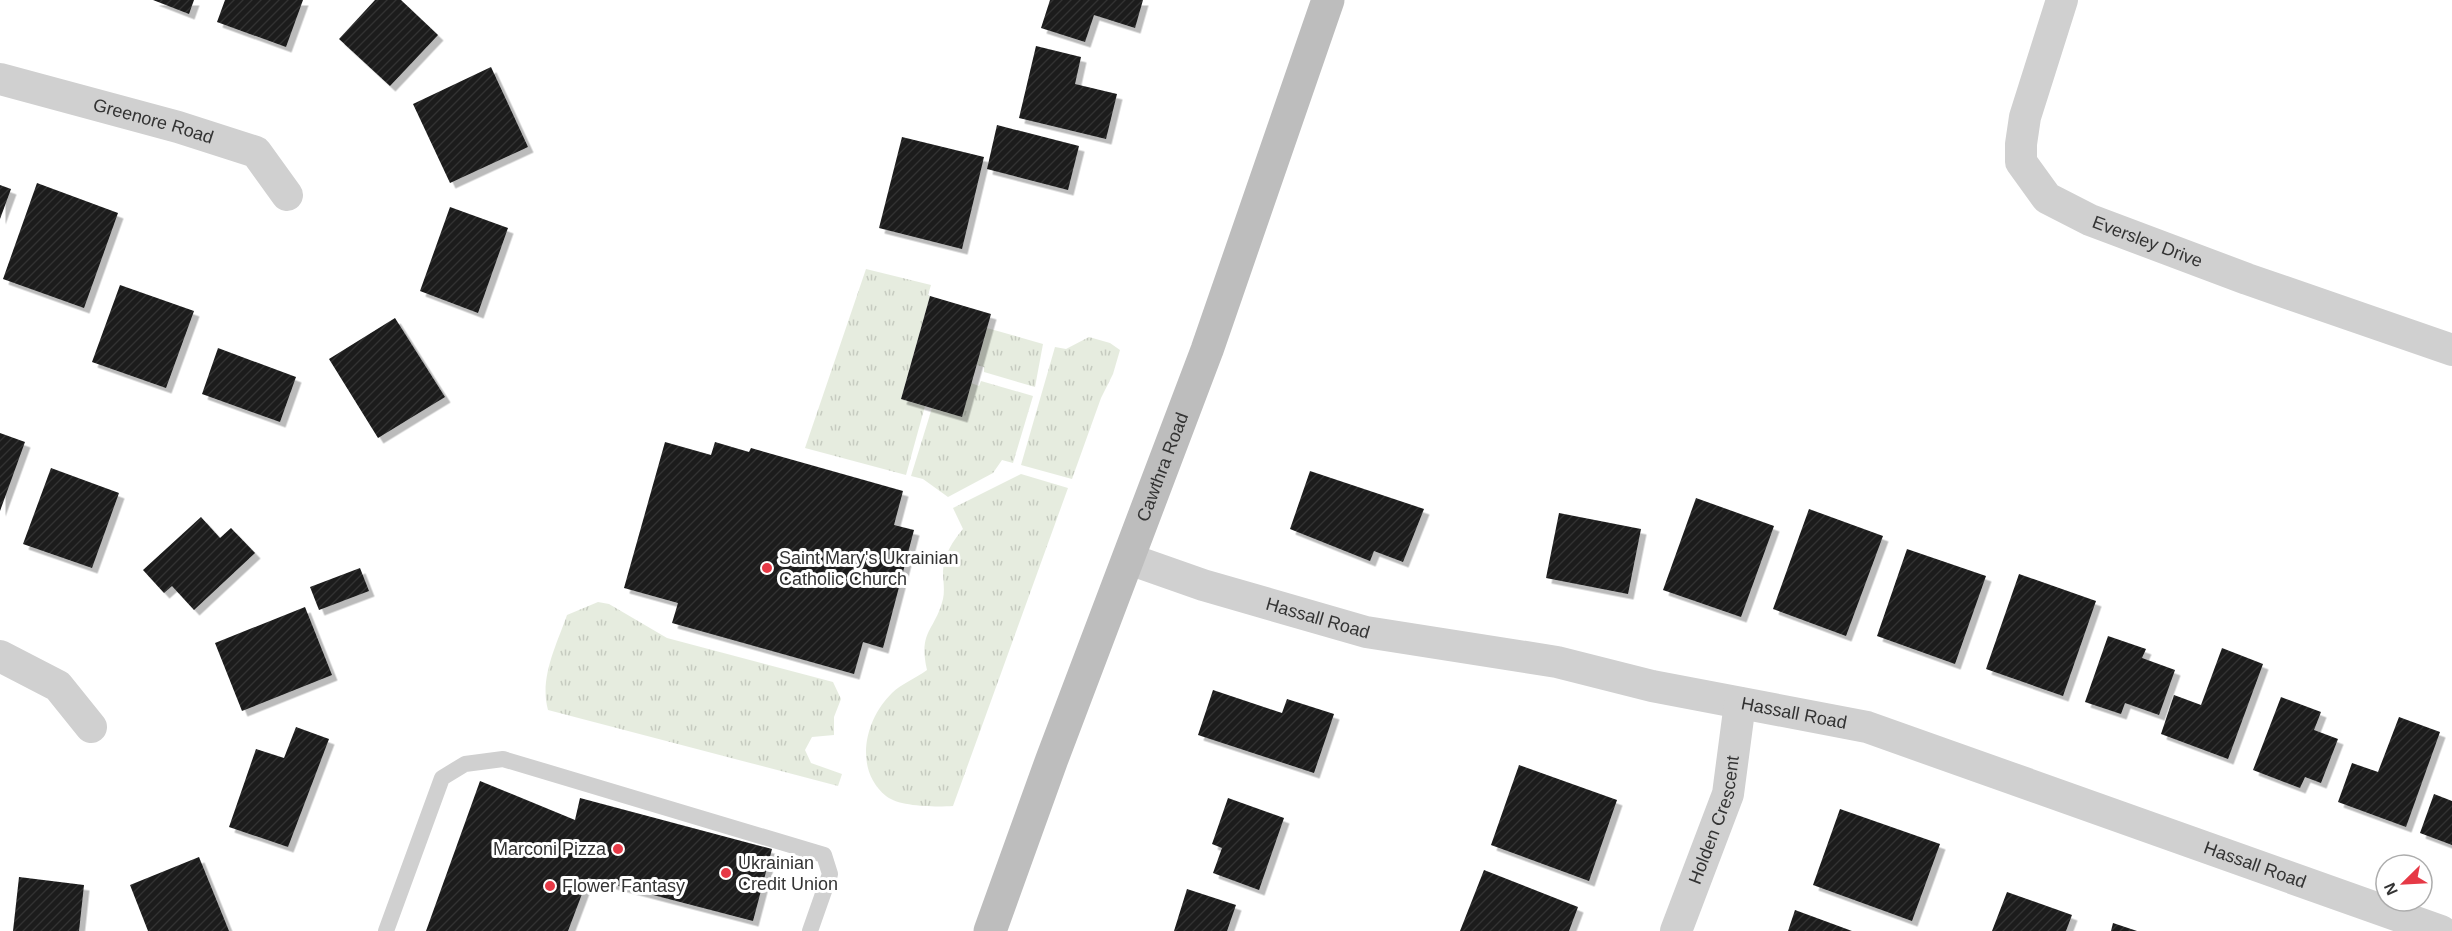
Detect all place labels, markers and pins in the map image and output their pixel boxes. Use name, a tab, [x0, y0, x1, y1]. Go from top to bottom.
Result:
place label: Saint Mary's Ukrainian Catholic Church	[779, 548, 959, 589]
marker: Saint Mary's Ukrainian Catholic Church	[760, 561, 774, 575]
place label: Marconi Pizza	[493, 839, 607, 859]
marker: Marconi Pizza	[611, 842, 625, 856]
place label: Ukrainian Credit Union	[738, 853, 838, 894]
marker: Ukrainian Credit Union	[719, 866, 733, 880]
place label: Flower Fantasy	[562, 876, 685, 896]
marker: Flower Fantasy	[543, 879, 557, 893]

